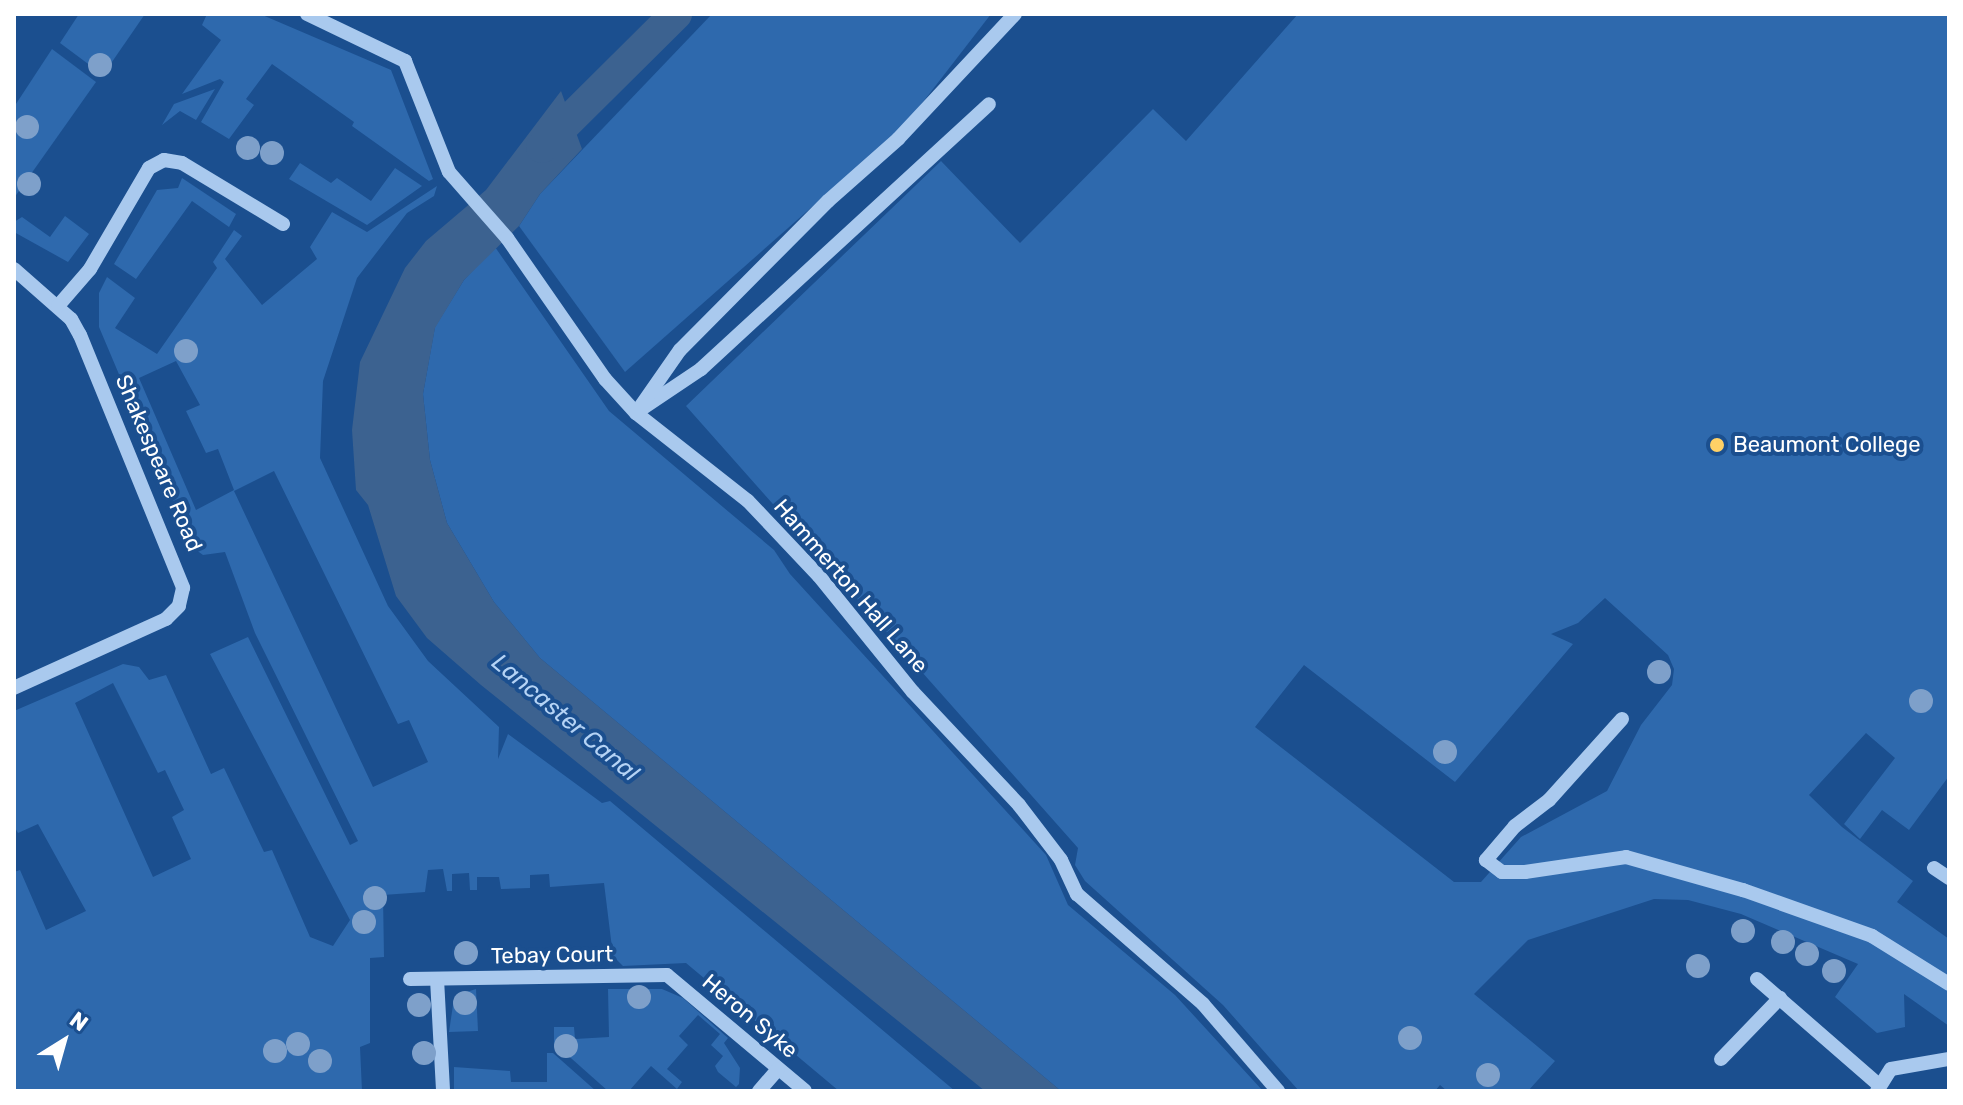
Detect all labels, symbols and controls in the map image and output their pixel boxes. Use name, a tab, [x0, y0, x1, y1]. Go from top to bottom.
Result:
street label: Shakespeare Road	[110, 371, 208, 555]
place label: Beaumont College	[1733, 432, 1921, 458]
marker: Beaumont College	[1708, 436, 1726, 454]
street label: Hammerton Hall Lane	[768, 494, 934, 678]
water label: Lancaster Canal	[485, 648, 645, 788]
street label: Tebay Court	[490, 941, 614, 969]
street label: Heron Syke	[697, 968, 803, 1064]
north arrow	[24, 1001, 104, 1081]
text: N	[64, 1006, 93, 1037]

